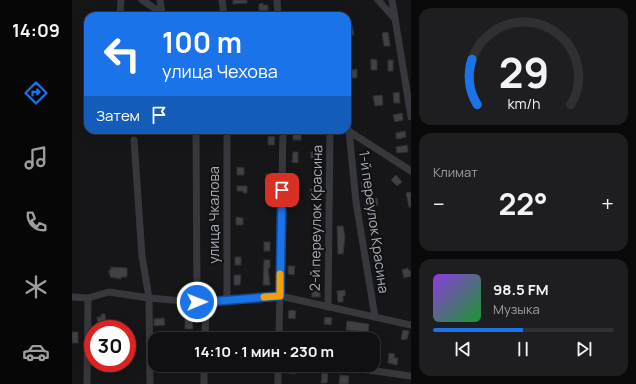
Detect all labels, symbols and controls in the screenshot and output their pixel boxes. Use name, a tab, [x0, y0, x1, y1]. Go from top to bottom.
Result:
text: 14:09	[12, 18, 60, 42]
text: 100 m	[162, 23, 242, 61]
icon: left	[96, 28, 148, 80]
text: 29	[498, 43, 549, 99]
text: улица Чехова	[162, 59, 278, 83]
icon: directions	[22, 79, 50, 107]
text: km/h	[507, 93, 540, 112]
icon: arrive	[148, 104, 170, 126]
text: Затем	[96, 105, 140, 126]
icon: music	[22, 144, 50, 172]
street label: 2-й переулок Красина	[305, 145, 326, 291]
street label: 1-й переулок Красина	[355, 149, 394, 295]
text: Климат	[433, 163, 478, 181]
street label: улица Чкалова	[204, 166, 223, 264]
pin	[265, 173, 299, 207]
icon: arrive	[271, 179, 293, 201]
text: 22°	[498, 183, 548, 224]
text: −	[433, 189, 445, 219]
text: +	[601, 189, 614, 219]
icon: phone	[22, 208, 50, 236]
icon: climate	[22, 273, 50, 301]
text: 98.5 FM	[493, 279, 549, 300]
position arrow	[176, 281, 218, 323]
text: Музыка	[493, 300, 540, 318]
speed limit sign: 30	[84, 320, 136, 372]
icon: car	[22, 338, 50, 366]
icon: previous	[452, 338, 474, 360]
icon: pause	[512, 338, 534, 360]
icon: next	[573, 338, 595, 360]
text: 14:10 · 1 мин · 230 m	[194, 341, 334, 362]

